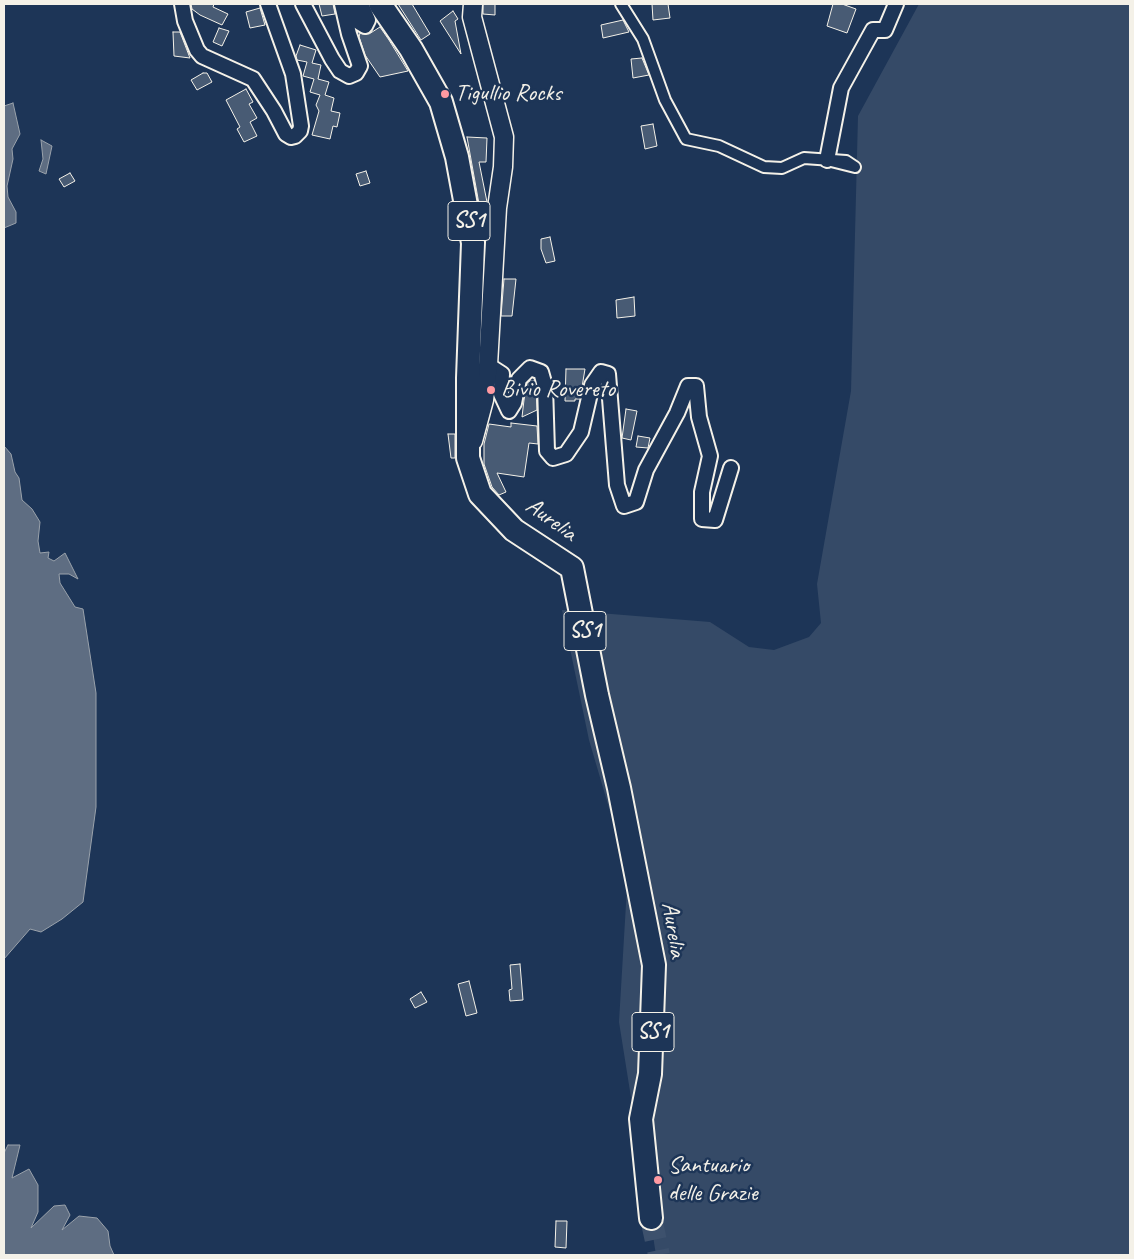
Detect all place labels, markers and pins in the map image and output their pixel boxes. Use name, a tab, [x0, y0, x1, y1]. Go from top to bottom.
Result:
place label: Tigullio Rocks	[455, 80, 561, 108]
marker: Tigullio Rocks	[439, 88, 451, 100]
place label: Bivio Rovereto	[501, 376, 615, 404]
marker: Bivio Rovereto	[485, 384, 497, 396]
place label: Santuario delle Grazie	[668, 1152, 757, 1208]
marker: Santuario delle Grazie	[652, 1174, 664, 1186]

